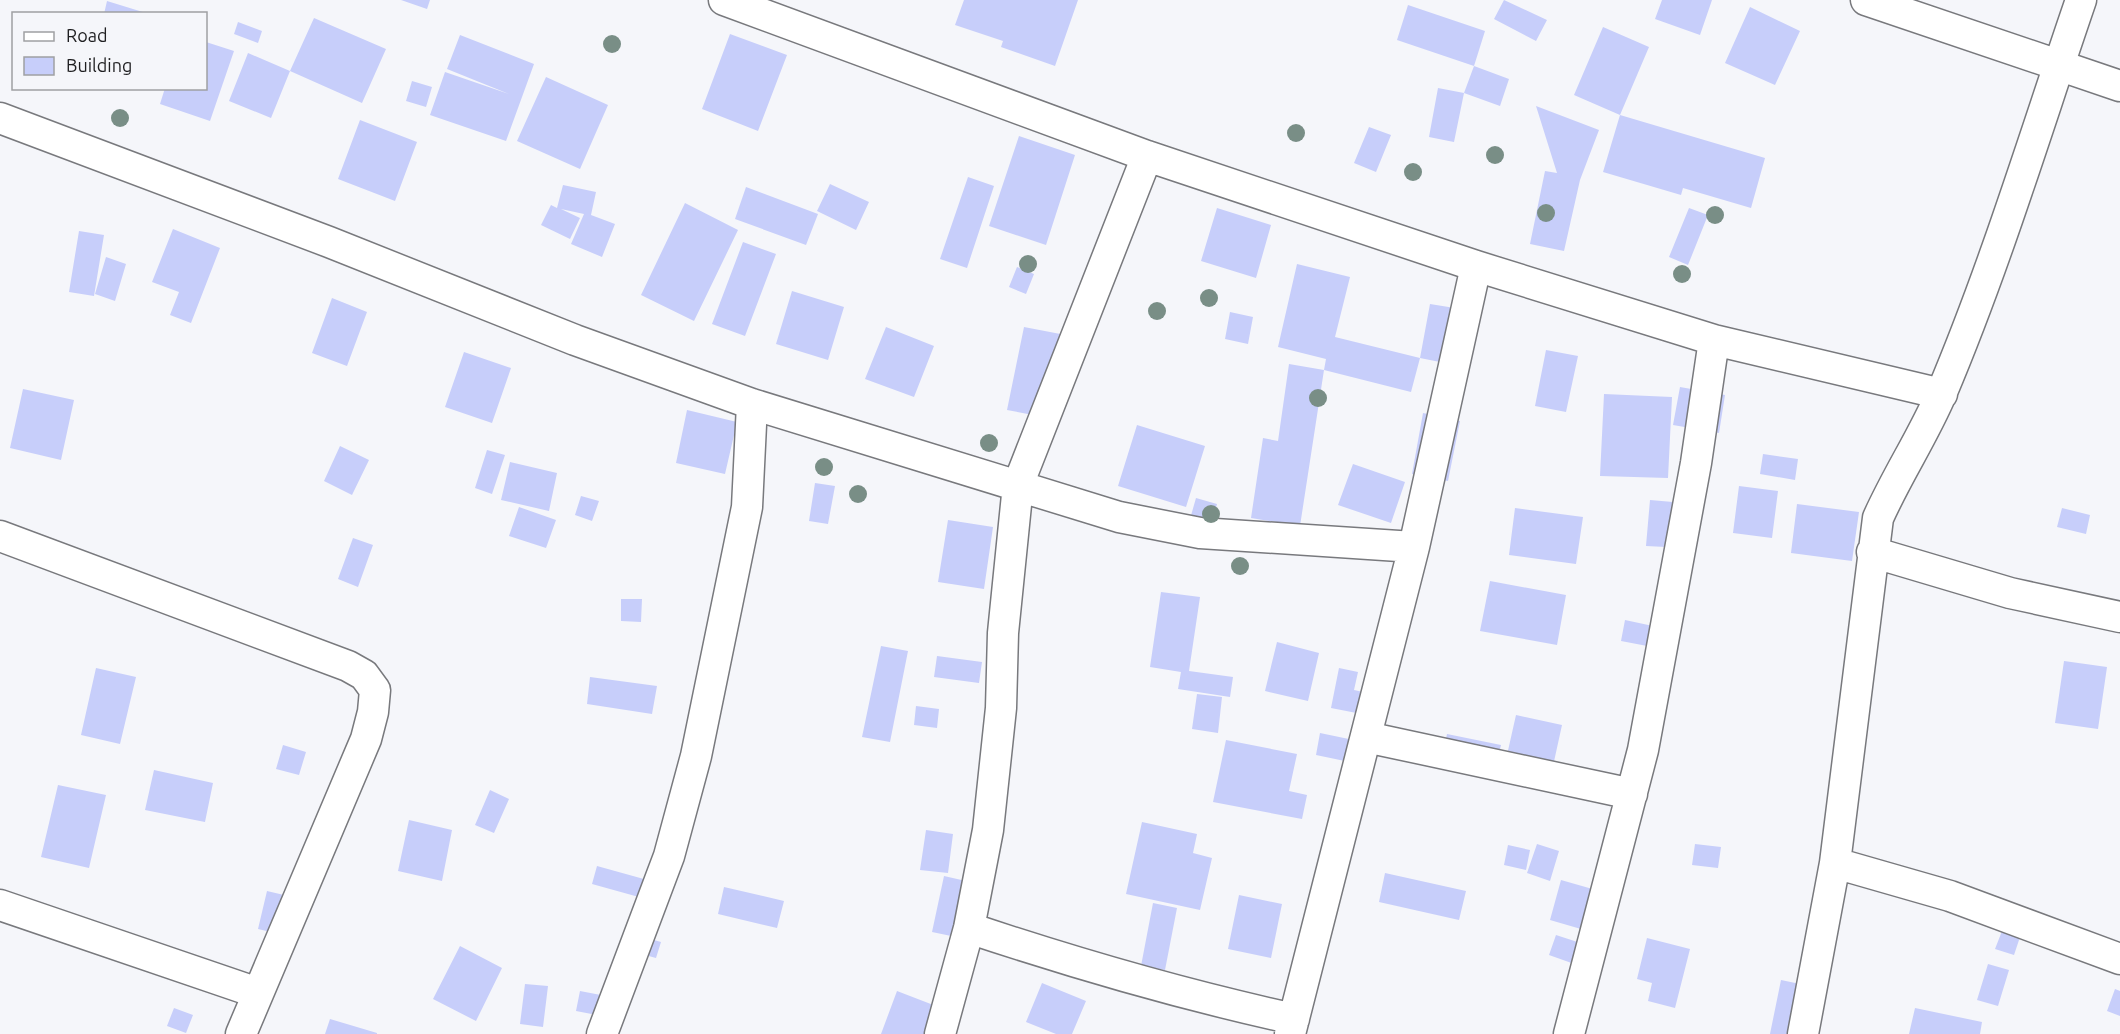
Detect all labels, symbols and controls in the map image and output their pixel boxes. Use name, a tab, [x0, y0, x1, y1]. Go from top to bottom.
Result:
legend	[12, 12, 207, 90]
text: Road	[66, 25, 108, 45]
text: Building	[66, 55, 132, 75]

